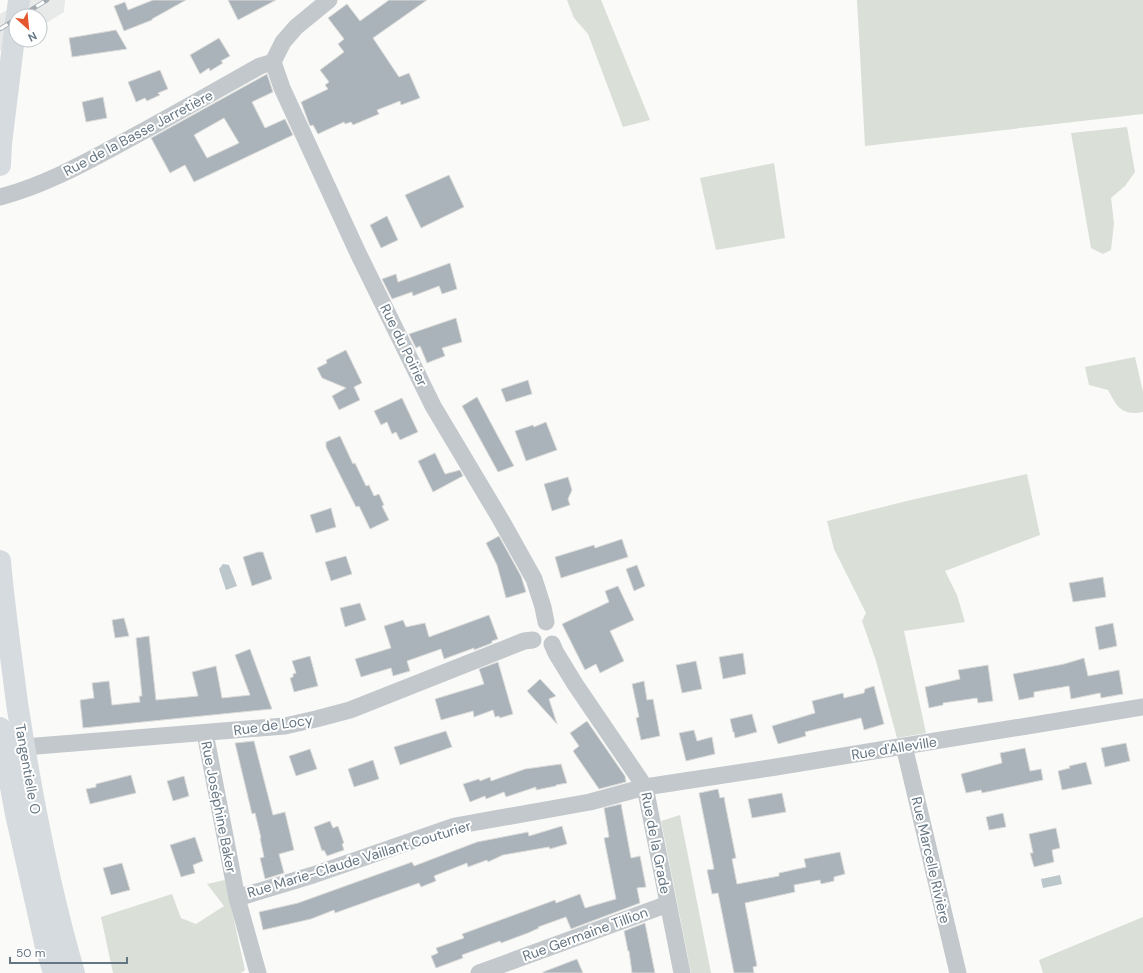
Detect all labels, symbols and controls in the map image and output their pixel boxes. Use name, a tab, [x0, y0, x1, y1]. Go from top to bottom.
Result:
north arrow	[8, 8, 48, 48]
text: N	[26, 29, 39, 45]
street label: Rue de la Basse Jarretière	[60, 86, 216, 180]
street label: Rue du Poirier	[376, 301, 432, 389]
street label: Rue de Locy	[232, 711, 314, 739]
street label: Tangentielle O	[11, 722, 45, 816]
street label: Rue d'Alleville	[850, 732, 938, 764]
street label: Rue Joséphine Baker	[197, 740, 241, 874]
street label: Rue de la Grade	[637, 791, 675, 895]
street label: Rue Marcelle Rivière	[908, 795, 954, 925]
street label: Rue Marie-Claude Vaillant Couturier	[245, 816, 473, 902]
street label: Rue Germaine Tillion	[520, 903, 650, 965]
scale bar	[10, 939, 127, 965]
text: 50 m	[16, 945, 45, 961]

